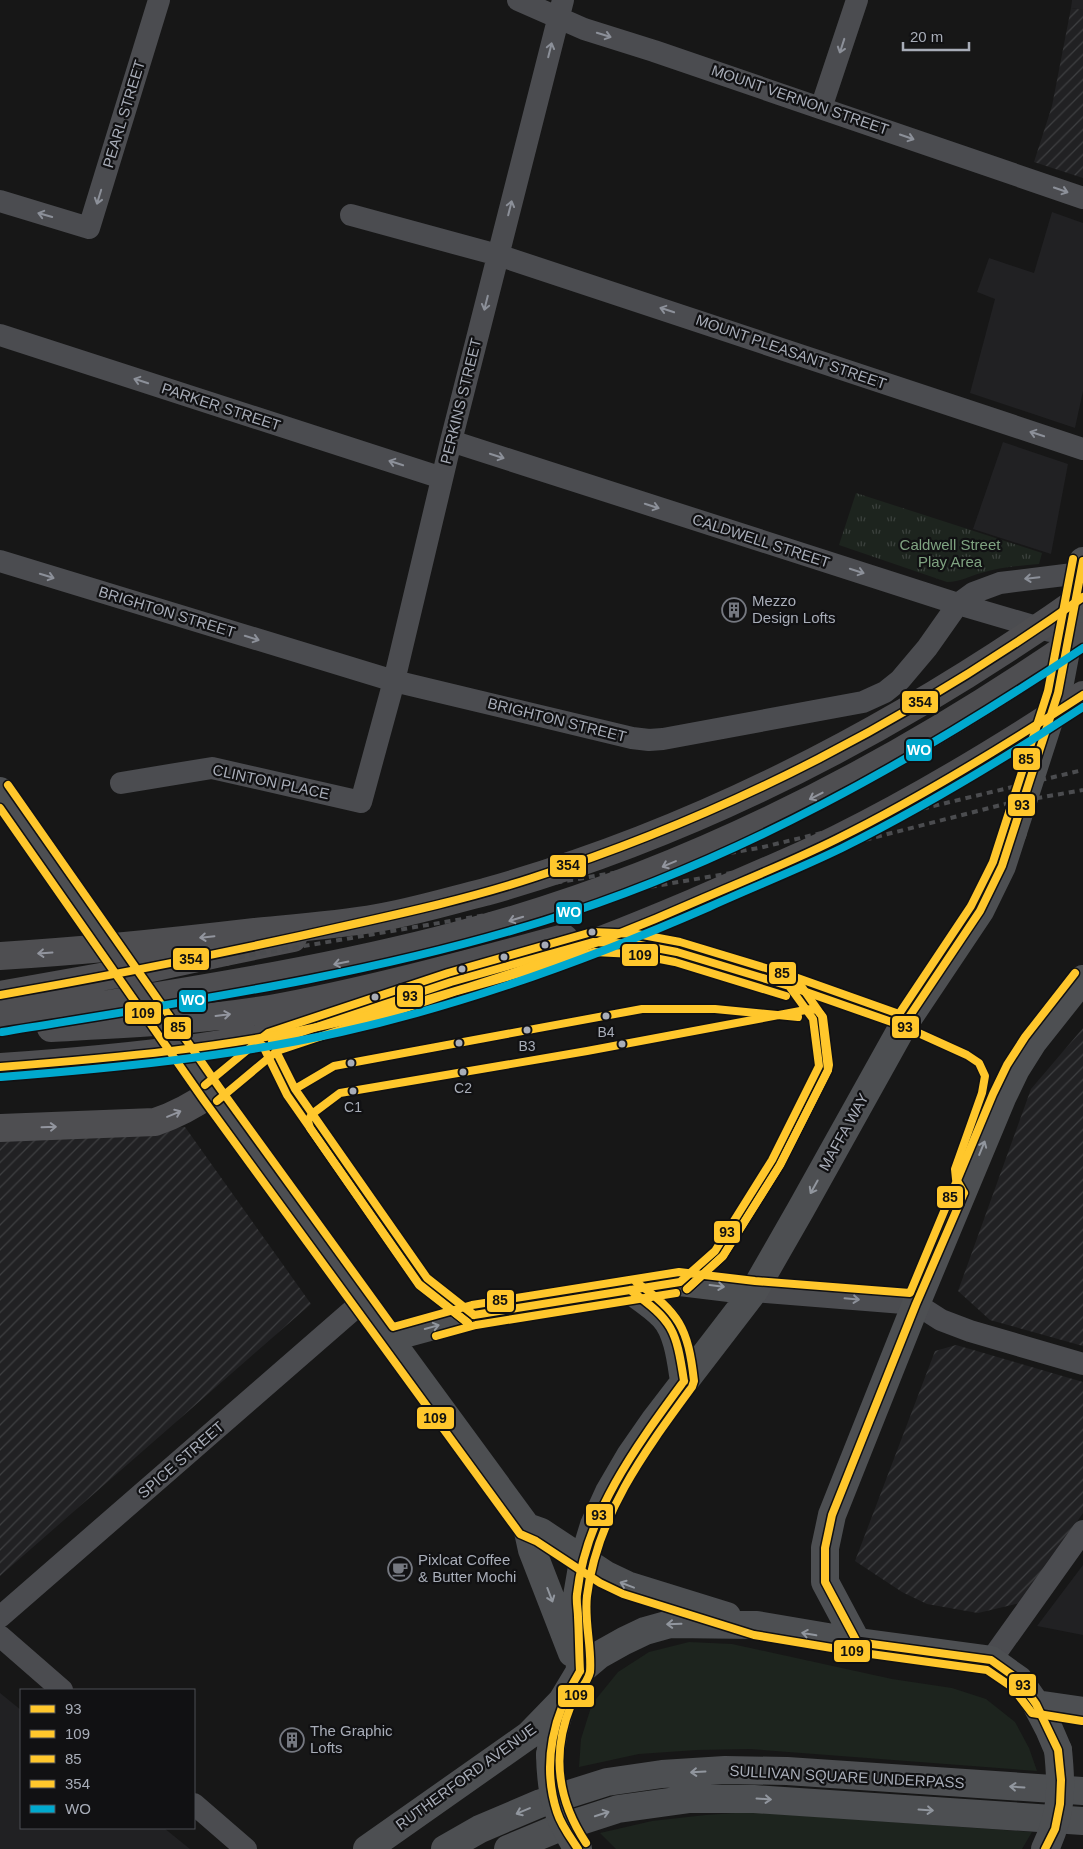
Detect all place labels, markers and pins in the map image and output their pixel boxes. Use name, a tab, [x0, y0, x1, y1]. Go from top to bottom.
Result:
place label: Mezzo Design Lofts	[752, 592, 835, 626]
building icon: Mezzo Design Lofts	[721, 597, 747, 623]
unlabelled marker	[587, 927, 597, 937]
unlabelled marker	[540, 940, 550, 950]
unlabelled marker	[499, 952, 509, 962]
unlabelled marker	[457, 964, 467, 974]
unlabelled marker	[370, 992, 380, 1002]
marker: B4	[601, 1011, 611, 1021]
place label: B4	[597, 1024, 615, 1040]
marker: B3	[522, 1025, 532, 1035]
unlabelled marker	[454, 1038, 464, 1048]
place label: B3	[518, 1038, 536, 1054]
unlabelled marker	[617, 1039, 627, 1049]
unlabelled marker	[346, 1058, 356, 1068]
marker: C2	[458, 1067, 468, 1077]
place label: C2	[454, 1080, 472, 1096]
marker: C1	[348, 1086, 358, 1096]
place label: C1	[344, 1099, 362, 1115]
place label: Pixlcat Coffee & Butter Mochi	[418, 1551, 516, 1585]
cafe icon: Pixlcat Coffee & Butter Mochi	[387, 1556, 413, 1582]
place label: The Graphic Lofts	[310, 1722, 393, 1756]
building icon: The Graphic Lofts	[279, 1727, 305, 1753]

